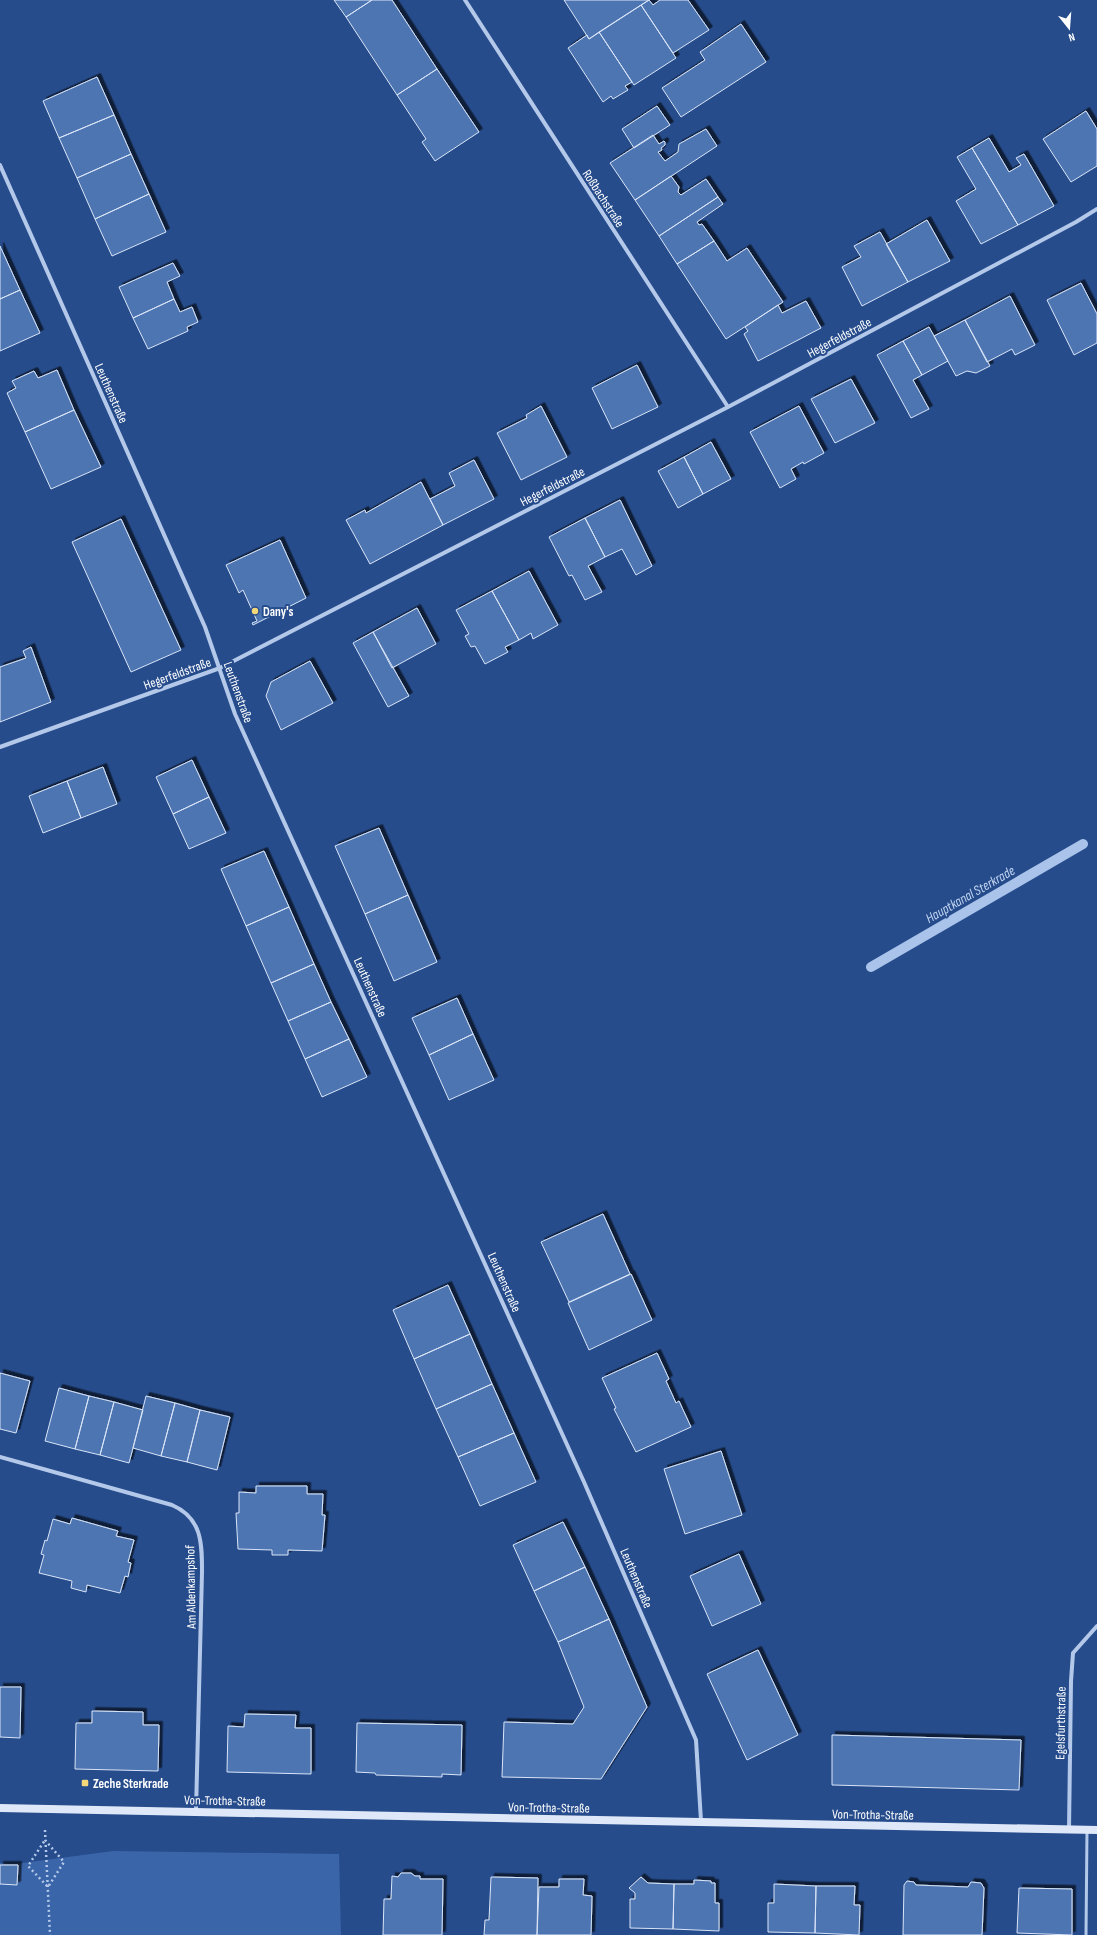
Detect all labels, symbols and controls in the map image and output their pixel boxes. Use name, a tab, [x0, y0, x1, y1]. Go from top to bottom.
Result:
north arrow	[1049, 8, 1089, 48]
text: N	[1067, 30, 1076, 44]
street label: Roßbachstraße	[579, 167, 628, 230]
street label: Hegerfeldstraße	[805, 314, 874, 361]
street label: Leuthenstraße	[91, 361, 131, 426]
street label: Hegerfeldstraße	[517, 464, 587, 510]
place label: Dany's	[263, 604, 293, 620]
marker: Dany's	[250, 606, 260, 616]
street label: Hegerfeldstraße	[141, 654, 213, 694]
street label: Leuthenstraße	[220, 660, 256, 725]
water label: Hauptkanal Sterkrade	[923, 862, 1018, 927]
street label: Leuthenstraße	[350, 955, 390, 1020]
street label: Leuthenstraße	[484, 1250, 524, 1315]
street label: Am Aldenkampshof	[182, 1545, 200, 1630]
street label: Leuthenstraße	[616, 1546, 656, 1611]
street label: Egelsfurthstraße	[1052, 1686, 1070, 1760]
place label: Zeche Sterkrade	[93, 1776, 169, 1792]
marker: Zeche Sterkrade	[80, 1778, 90, 1788]
street label: Von-Trotha-Straße	[184, 1792, 266, 1810]
street label: Von-Trotha-Straße	[508, 1799, 590, 1817]
street label: Von-Trotha-Straße	[832, 1806, 914, 1824]

